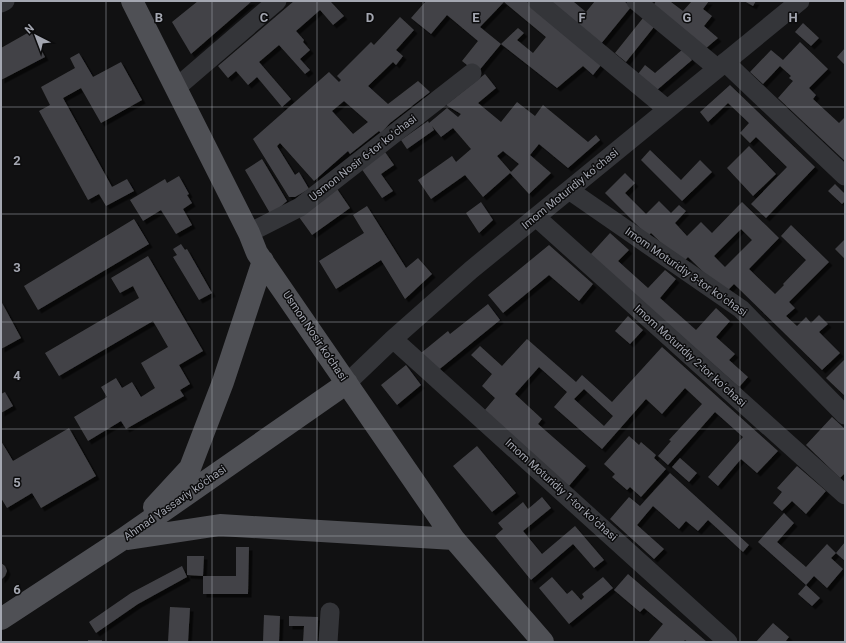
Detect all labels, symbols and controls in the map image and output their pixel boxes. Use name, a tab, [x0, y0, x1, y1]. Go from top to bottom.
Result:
text: B	[155, 10, 163, 25]
text: C	[260, 10, 269, 25]
text: D	[366, 10, 374, 25]
text: E	[472, 10, 480, 25]
text: F	[578, 10, 586, 25]
text: G	[683, 10, 692, 25]
text: H	[788, 10, 798, 25]
north arrow	[16, 16, 56, 56]
text: N	[22, 21, 37, 36]
street label: Usmon Nosir 6-tor koʻchasi	[307, 112, 419, 204]
street label: Imom Moturidiy koʻchasi	[519, 146, 621, 232]
text: 2	[13, 153, 21, 168]
street label: Imom Moturidiy 3-tor koʻchasi	[622, 225, 750, 319]
text: 3	[13, 260, 21, 275]
street label: Usmon Nosir ko‘chasi	[280, 289, 350, 383]
street label: Imom Moturidiy 2-tor koʻchasi	[631, 302, 749, 410]
text: 4	[13, 368, 21, 383]
street label: Imom Moturidiy 1-tor koʻchasi	[502, 436, 620, 544]
street label: Ahmad Yassaviy ko'chasi	[121, 463, 229, 543]
text: 5	[13, 475, 21, 490]
text: 6	[13, 582, 21, 597]

